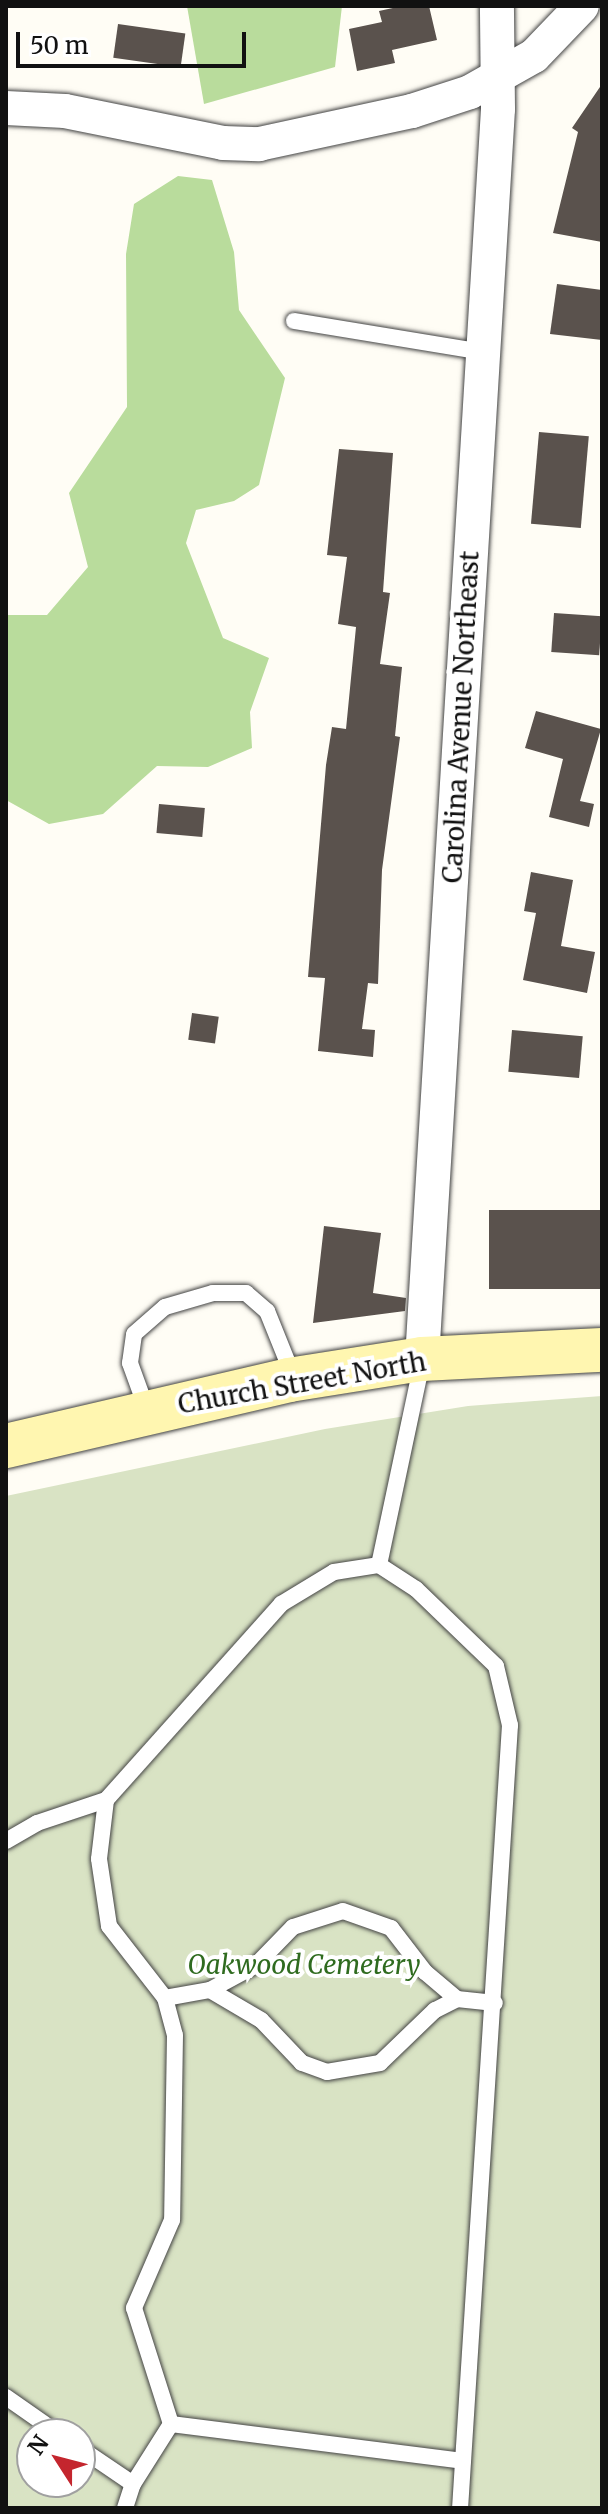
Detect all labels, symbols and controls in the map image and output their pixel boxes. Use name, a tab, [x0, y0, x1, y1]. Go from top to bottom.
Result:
scale bar	[20, 16, 250, 66]
text: 50 m	[30, 30, 89, 61]
street label: Carolina Avenue Northeast	[437, 550, 485, 884]
street label: Church Street North	[176, 1346, 428, 1420]
park label: Oakwood Cemetery	[188, 1949, 420, 1981]
north arrow	[16, 2418, 96, 2498]
text: N	[22, 2430, 55, 2460]

